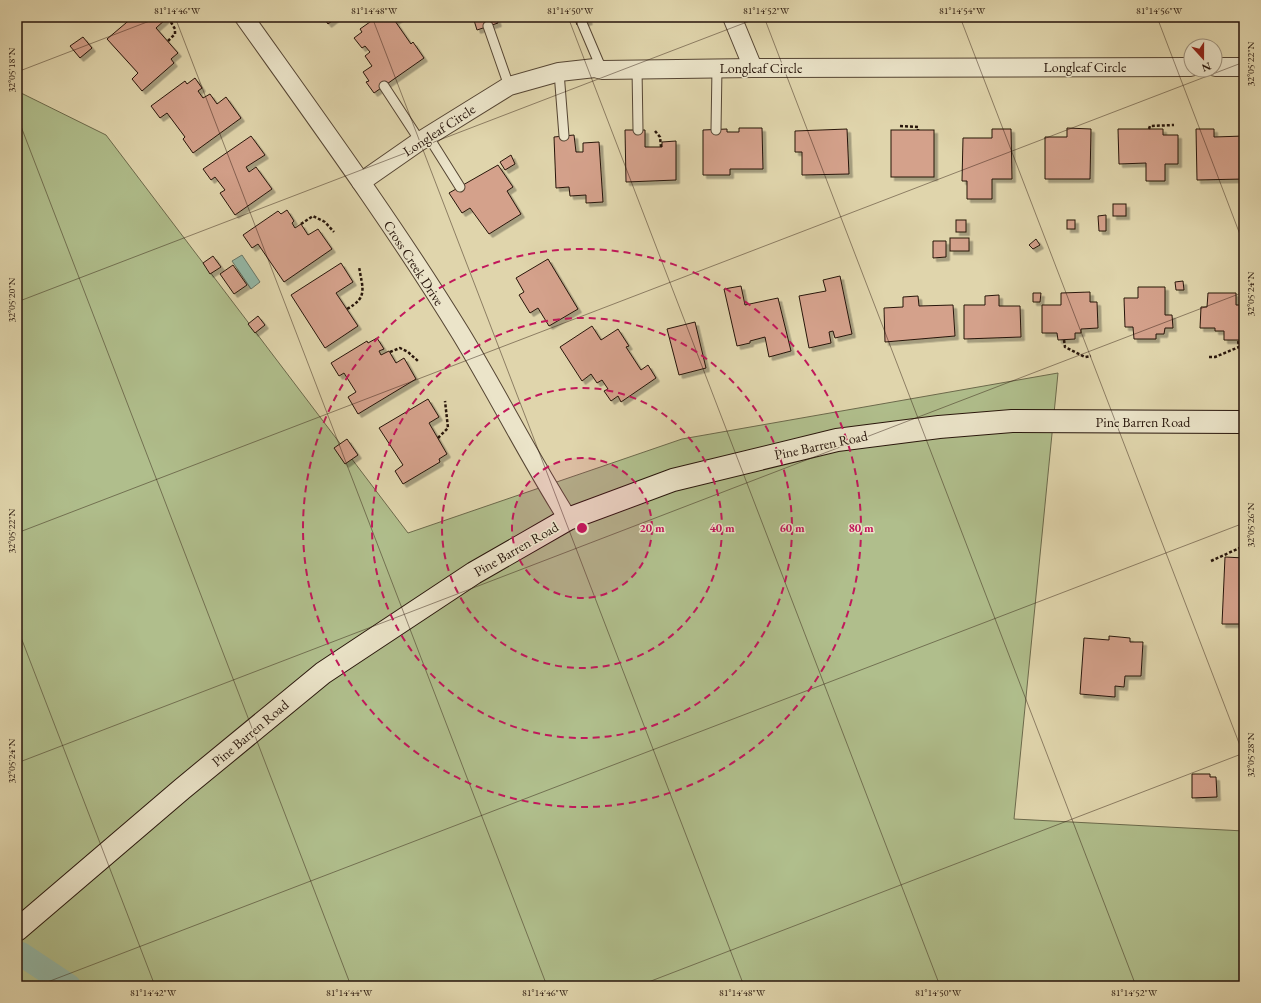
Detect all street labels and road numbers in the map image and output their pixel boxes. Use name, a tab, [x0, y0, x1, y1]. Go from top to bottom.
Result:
street label: Longleaf Circle	[1044, 58, 1127, 76]
street label: Longleaf Circle	[720, 59, 803, 77]
street label: Longleaf Circle	[399, 100, 479, 160]
street label: Cross Creek Drive	[380, 217, 449, 309]
street label: Pine Barren Road	[1096, 413, 1191, 431]
street label: Pine Barren Road	[773, 426, 870, 464]
street label: Pine Barren Road	[470, 517, 562, 581]
street label: Pine Barren Road	[208, 695, 293, 770]

